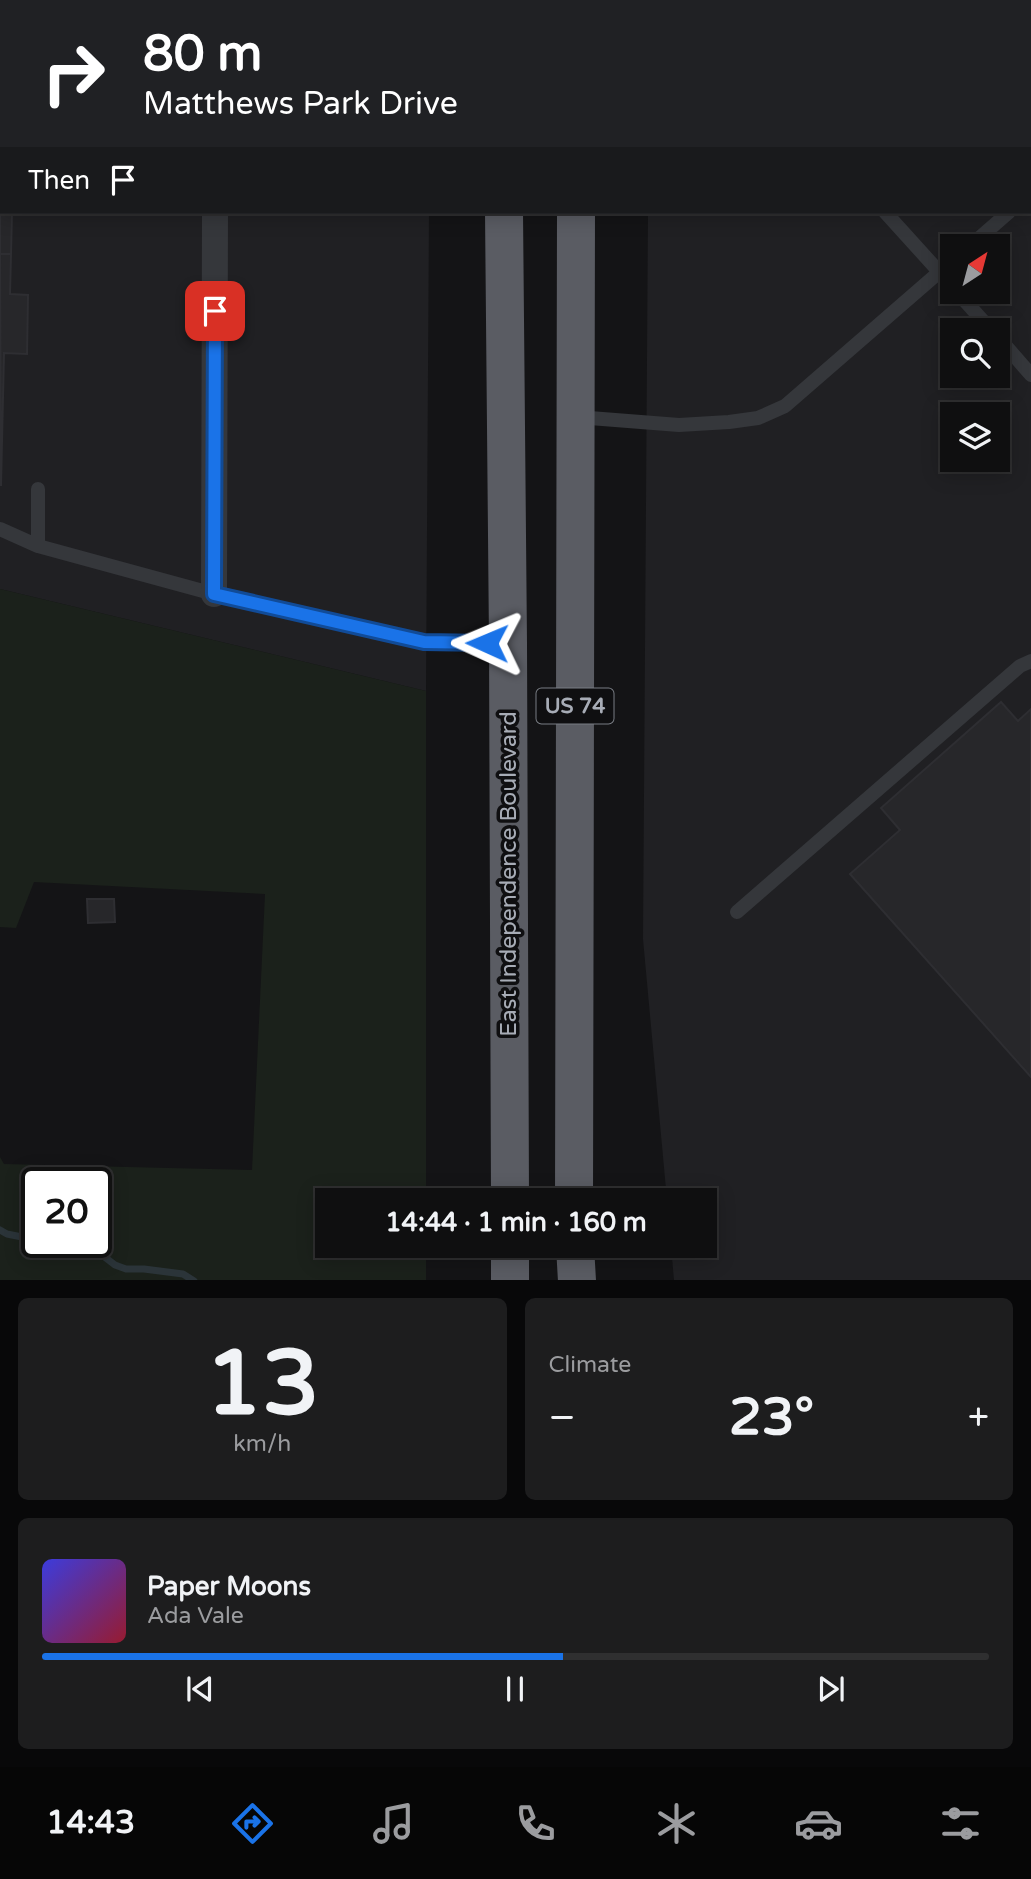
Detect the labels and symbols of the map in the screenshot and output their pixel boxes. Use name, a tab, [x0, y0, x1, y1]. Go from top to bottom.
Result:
north arrow	[940, 234, 1010, 304]
pin	[185, 281, 245, 341]
position arrow	[450, 606, 524, 680]
road number: US 74	[536, 688, 614, 724]
street label: East Independence Boulevard	[495, 711, 523, 1037]
speed limit sign: 20	[21, 1167, 112, 1258]

